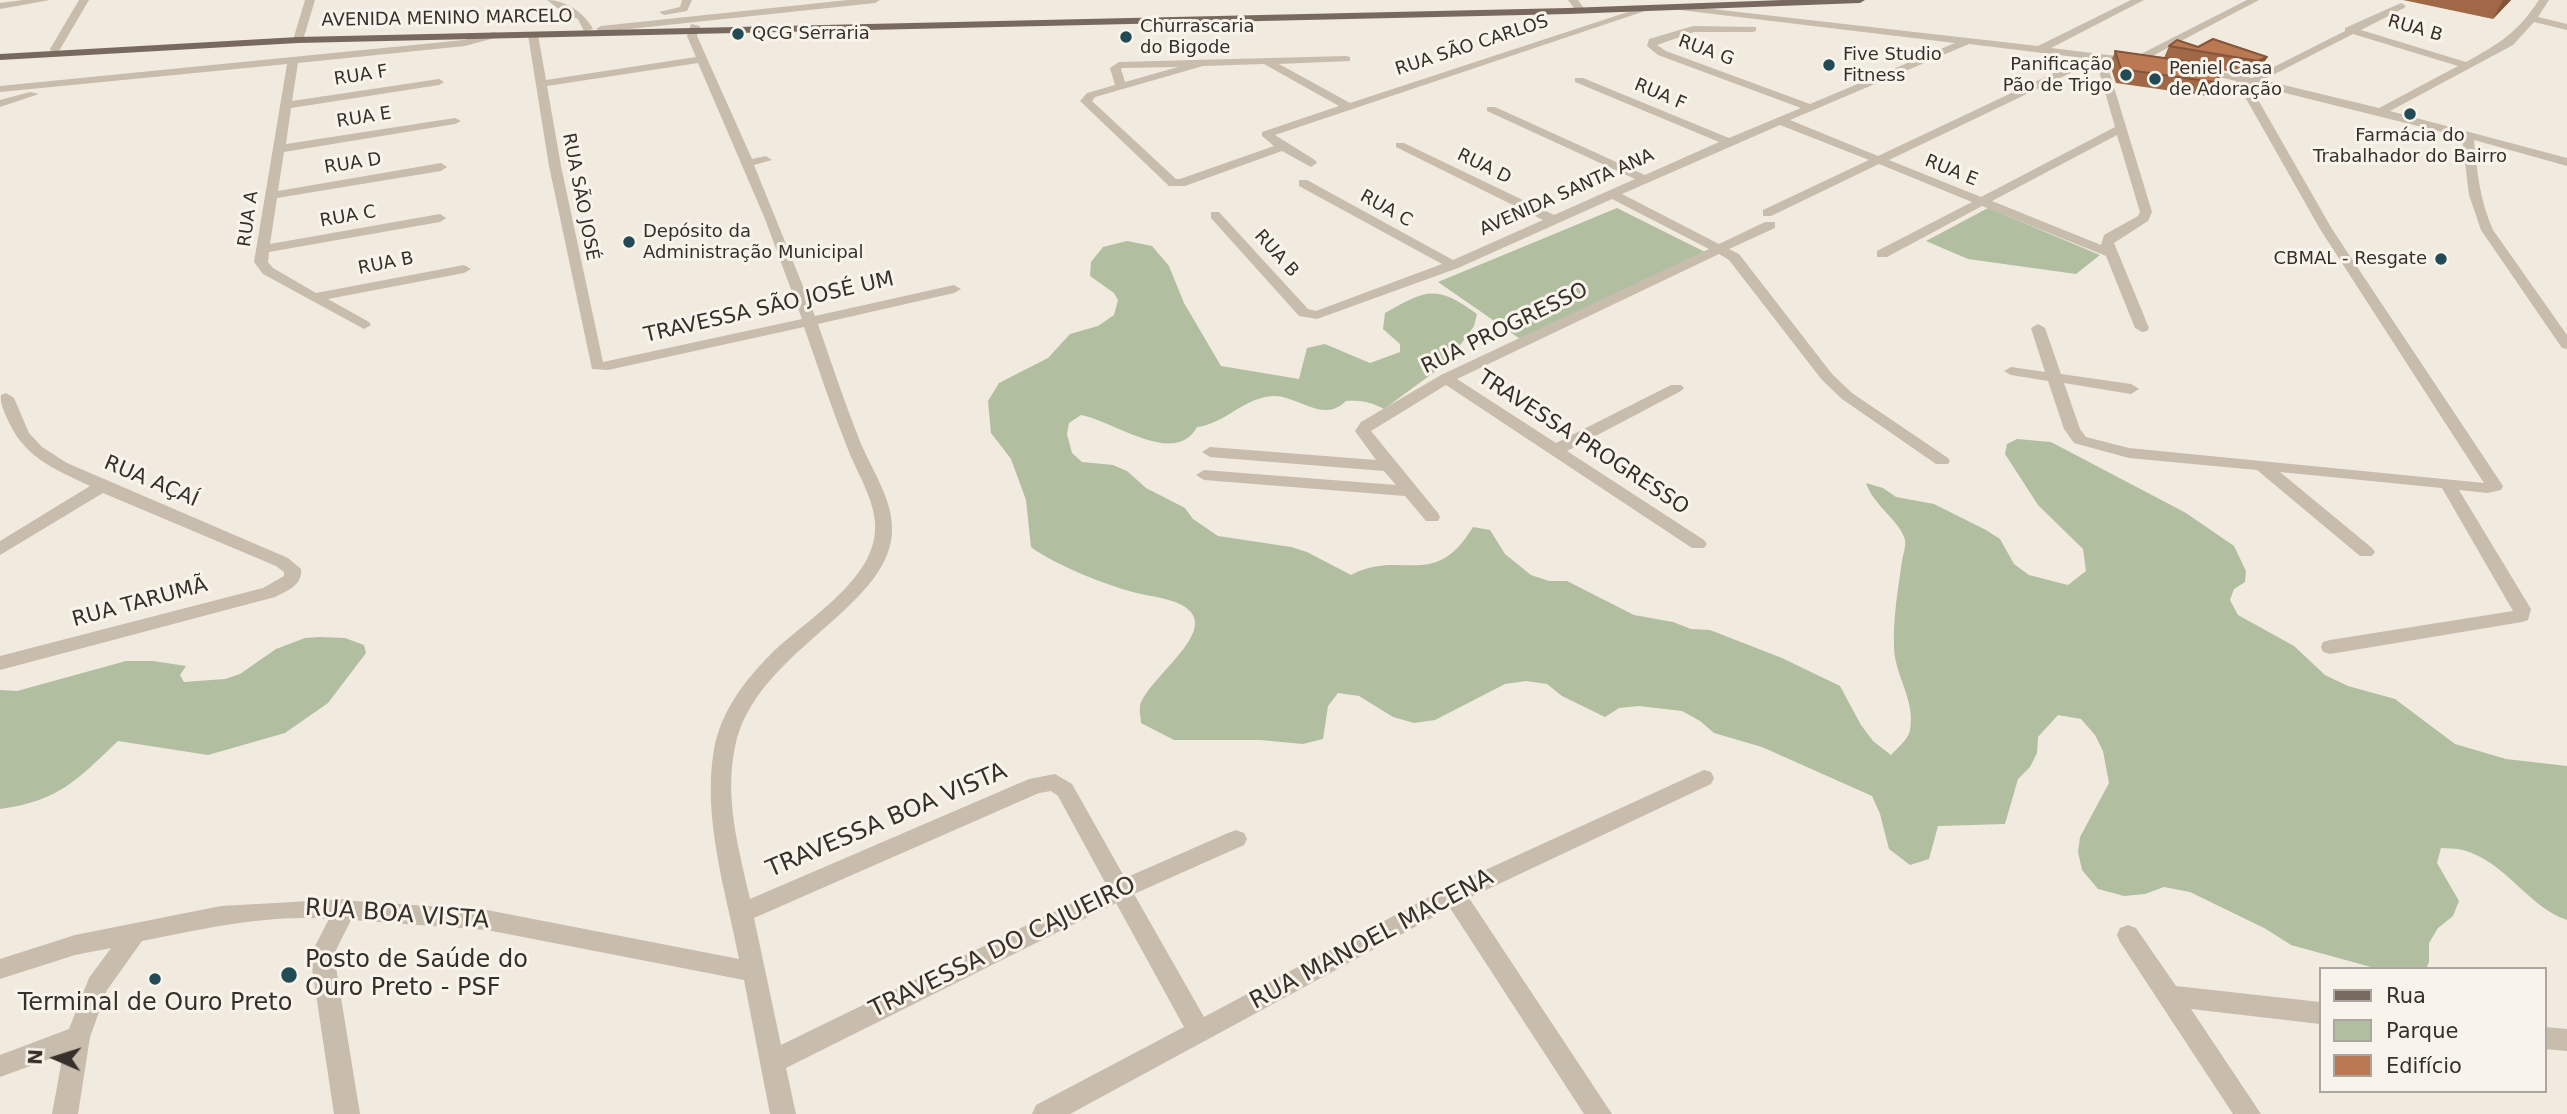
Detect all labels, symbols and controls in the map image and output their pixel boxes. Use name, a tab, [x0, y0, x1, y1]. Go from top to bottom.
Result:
street label: AVENIDA MENINO MARCELO	[321, 6, 573, 32]
street label: RUA SÃO CARLOS	[1393, 11, 1551, 81]
street label: RUA B	[2385, 11, 2445, 47]
place label: Churrascaria do Bigode	[1140, 16, 1255, 58]
place label: QCG Serraria	[752, 23, 870, 45]
marker: QCG Serraria	[730, 26, 746, 42]
marker: Churrascaria do Bigode	[1118, 29, 1134, 45]
street label: RUA G	[1675, 31, 1737, 71]
place label: Five Studio Fitness	[1843, 44, 1942, 86]
place label: Panificação Pão de Trigo	[2003, 54, 2112, 96]
marker: Five Studio Fitness	[1821, 57, 1837, 73]
place label: Peniel Casa de Adoração	[2169, 58, 2282, 100]
street label: RUA F	[333, 61, 389, 91]
marker: Panificação Pão de Trigo	[2118, 67, 2134, 83]
marker: Peniel Casa de Adoração	[2147, 71, 2163, 87]
street label: RUA F	[1631, 74, 1689, 116]
street label: RUA E	[335, 103, 393, 133]
marker: Farmácia do Trabalhador do Bairro	[2402, 106, 2418, 122]
place label: Farmácia do Trabalhador do Bairro	[2313, 125, 2507, 168]
street label: RUA SÃO JOSÉ	[557, 131, 603, 263]
street label: RUA D	[1453, 145, 1515, 189]
street label: AVENIDA SANTA ANA	[1477, 145, 1657, 241]
street label: RUA D	[323, 149, 383, 179]
street label: RUA E	[1921, 151, 1981, 191]
street label: RUA C	[1356, 186, 1416, 232]
street label: RUA A	[234, 190, 264, 248]
street label: RUA C	[318, 201, 378, 233]
place label: Depósito da Administração Municipal	[643, 221, 864, 264]
street label: RUA B	[1249, 226, 1303, 282]
marker: Depósito da Administração Municipal	[621, 234, 637, 250]
street label: RUA B	[356, 248, 416, 280]
place label: CBMAL - Resgate	[2274, 248, 2427, 270]
marker: CBMAL - Resgate	[2433, 251, 2449, 267]
street label: TRAVESSA SÃO JOSÉ UM	[642, 267, 896, 349]
street label: RUA PROGRESSO	[1418, 278, 1592, 380]
street label: TRAVESSA PROGRESSO	[1473, 365, 1693, 521]
street label: RUA AÇAÍ	[100, 451, 202, 513]
street label: RUA TARUMÃ	[70, 573, 210, 633]
street label: TRAVESSA BOA VISTA	[762, 757, 1012, 885]
street label: RUA MANOEL MACENA	[1245, 864, 1499, 1016]
street label: TRAVESSA DO CAJUEIRO	[865, 871, 1141, 1025]
street label: RUA BOA VISTA	[304, 894, 490, 936]
place label: Posto de Saúde do Ouro Preto - PSF	[305, 947, 528, 1003]
marker: Posto de Saúde do Ouro Preto - PSF	[279, 965, 299, 985]
legend	[2318, 967, 2546, 1093]
marker: Terminal de Ouro Preto	[147, 971, 163, 987]
text: Rua	[2386, 984, 2426, 1008]
place label: Terminal de Ouro Preto	[18, 990, 292, 1018]
text: Parque	[2386, 1019, 2458, 1043]
north arrow	[21, 1023, 91, 1093]
text: N	[24, 1048, 46, 1065]
text: Edifício	[2386, 1054, 2462, 1078]

